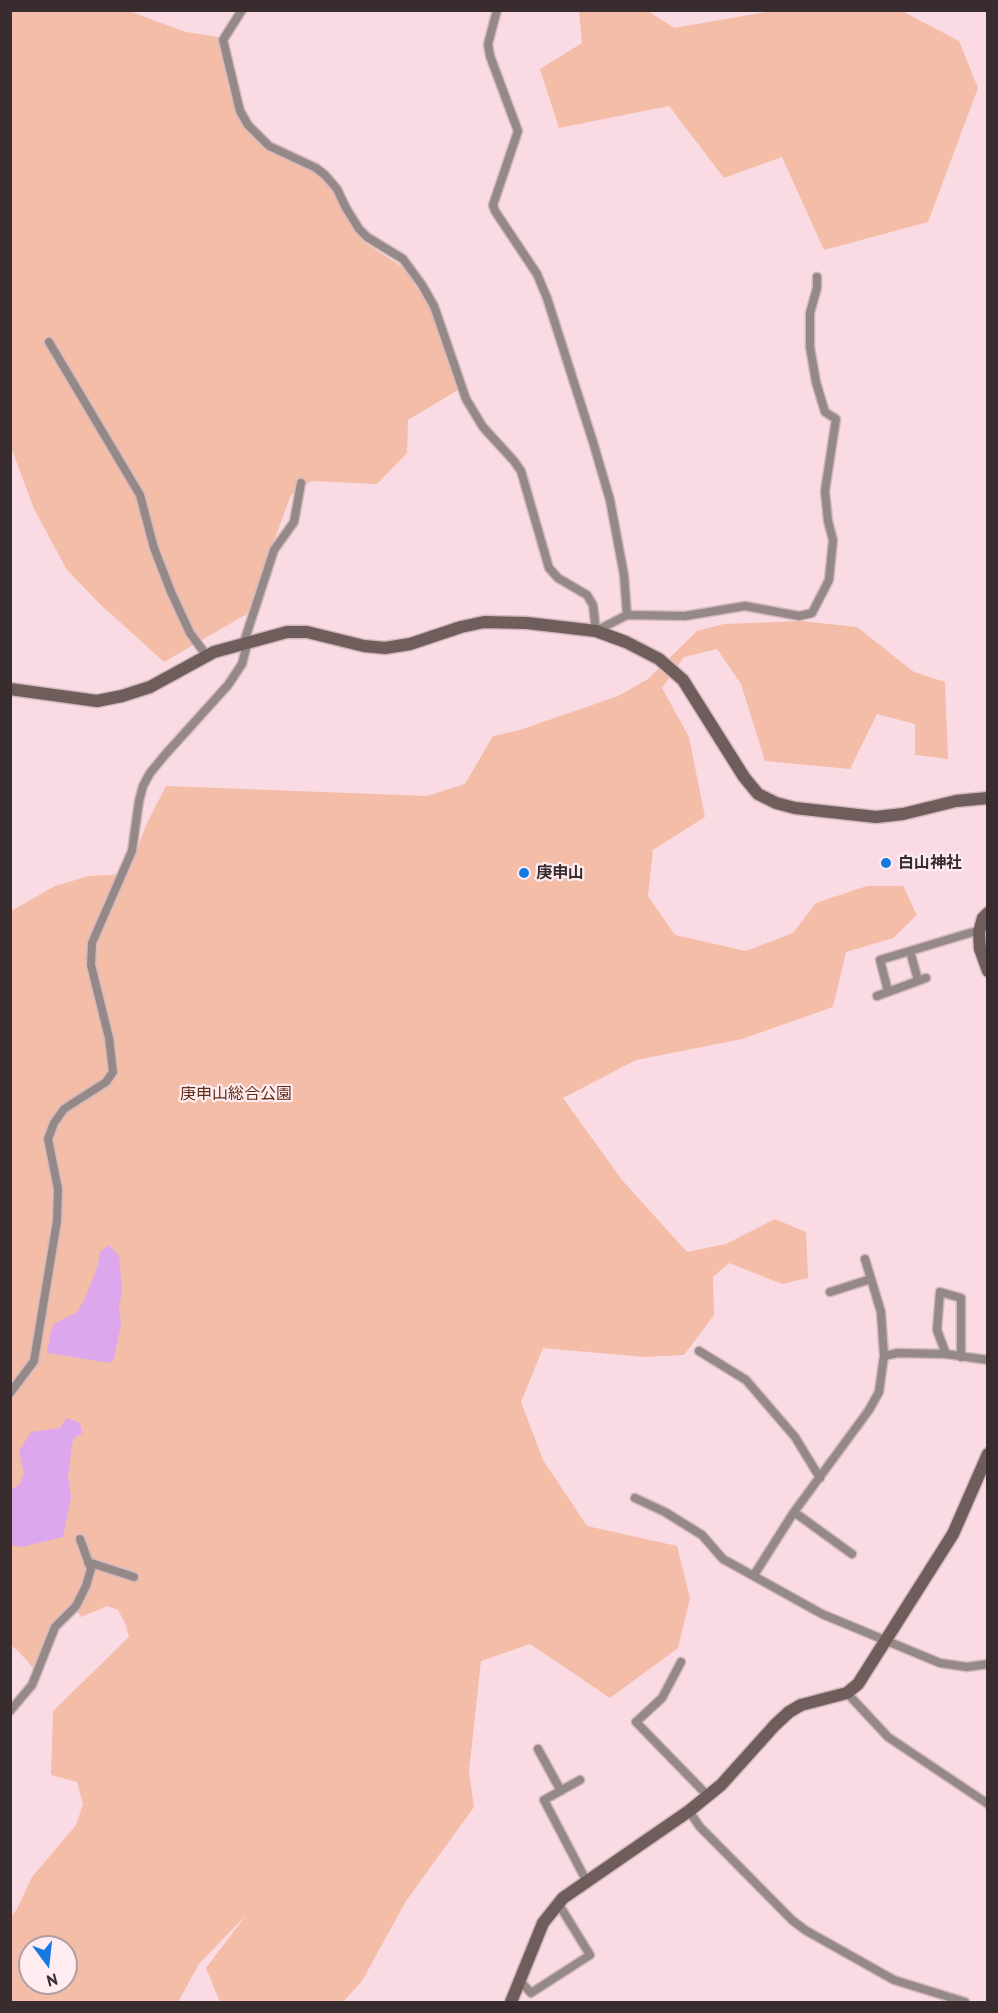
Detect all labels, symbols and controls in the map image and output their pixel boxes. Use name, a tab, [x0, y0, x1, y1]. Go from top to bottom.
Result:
place label: 白山神社	[898, 853, 962, 873]
marker: 白山神社	[879, 856, 893, 870]
place label: 庚申山	[536, 863, 584, 883]
marker: 庚申山	[517, 866, 531, 880]
park label: 庚申山総合公園	[180, 1084, 292, 1104]
north arrow	[18, 1935, 78, 1995]
text: N	[44, 1969, 60, 1991]

